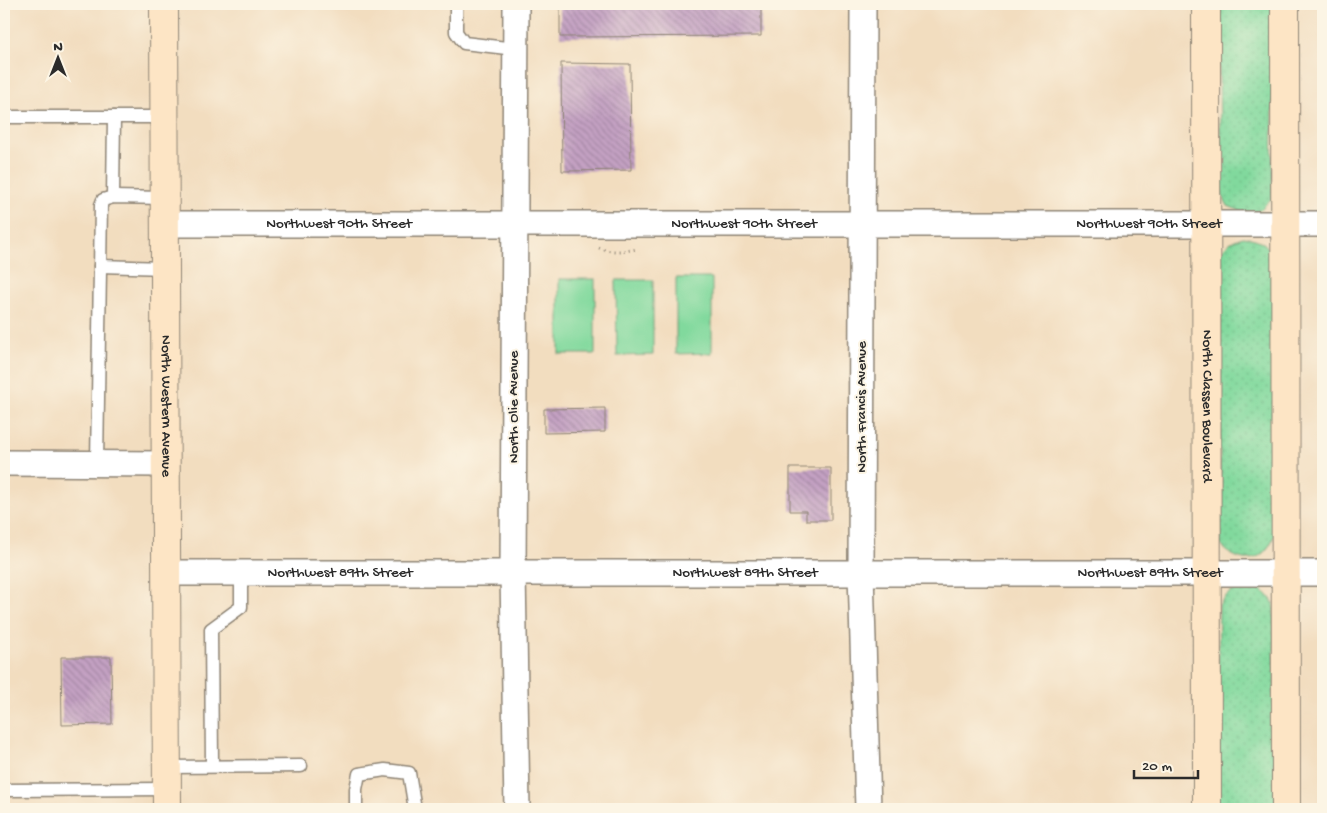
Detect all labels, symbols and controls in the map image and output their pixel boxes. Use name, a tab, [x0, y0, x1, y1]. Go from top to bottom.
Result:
north arrow	[32, 32, 82, 82]
text: N	[53, 39, 63, 56]
street label: Northwest 90th Street	[266, 215, 414, 233]
street label: Northwest 90th Street	[671, 215, 819, 233]
street label: Northwest 90th Street	[1076, 215, 1224, 233]
street label: North Classen Boulevard	[1197, 330, 1216, 484]
street label: North Western Avenue	[156, 335, 175, 477]
street label: North Francis Avenue	[853, 341, 871, 473]
street label: North Olie Avenue	[505, 350, 523, 463]
street label: Northwest 89th Street	[267, 564, 414, 582]
street label: Northwest 89th Street	[672, 564, 819, 582]
street label: Northwest 89th Street	[1077, 564, 1224, 582]
scale bar	[1134, 748, 1198, 780]
text: 20 m	[1142, 758, 1172, 776]

